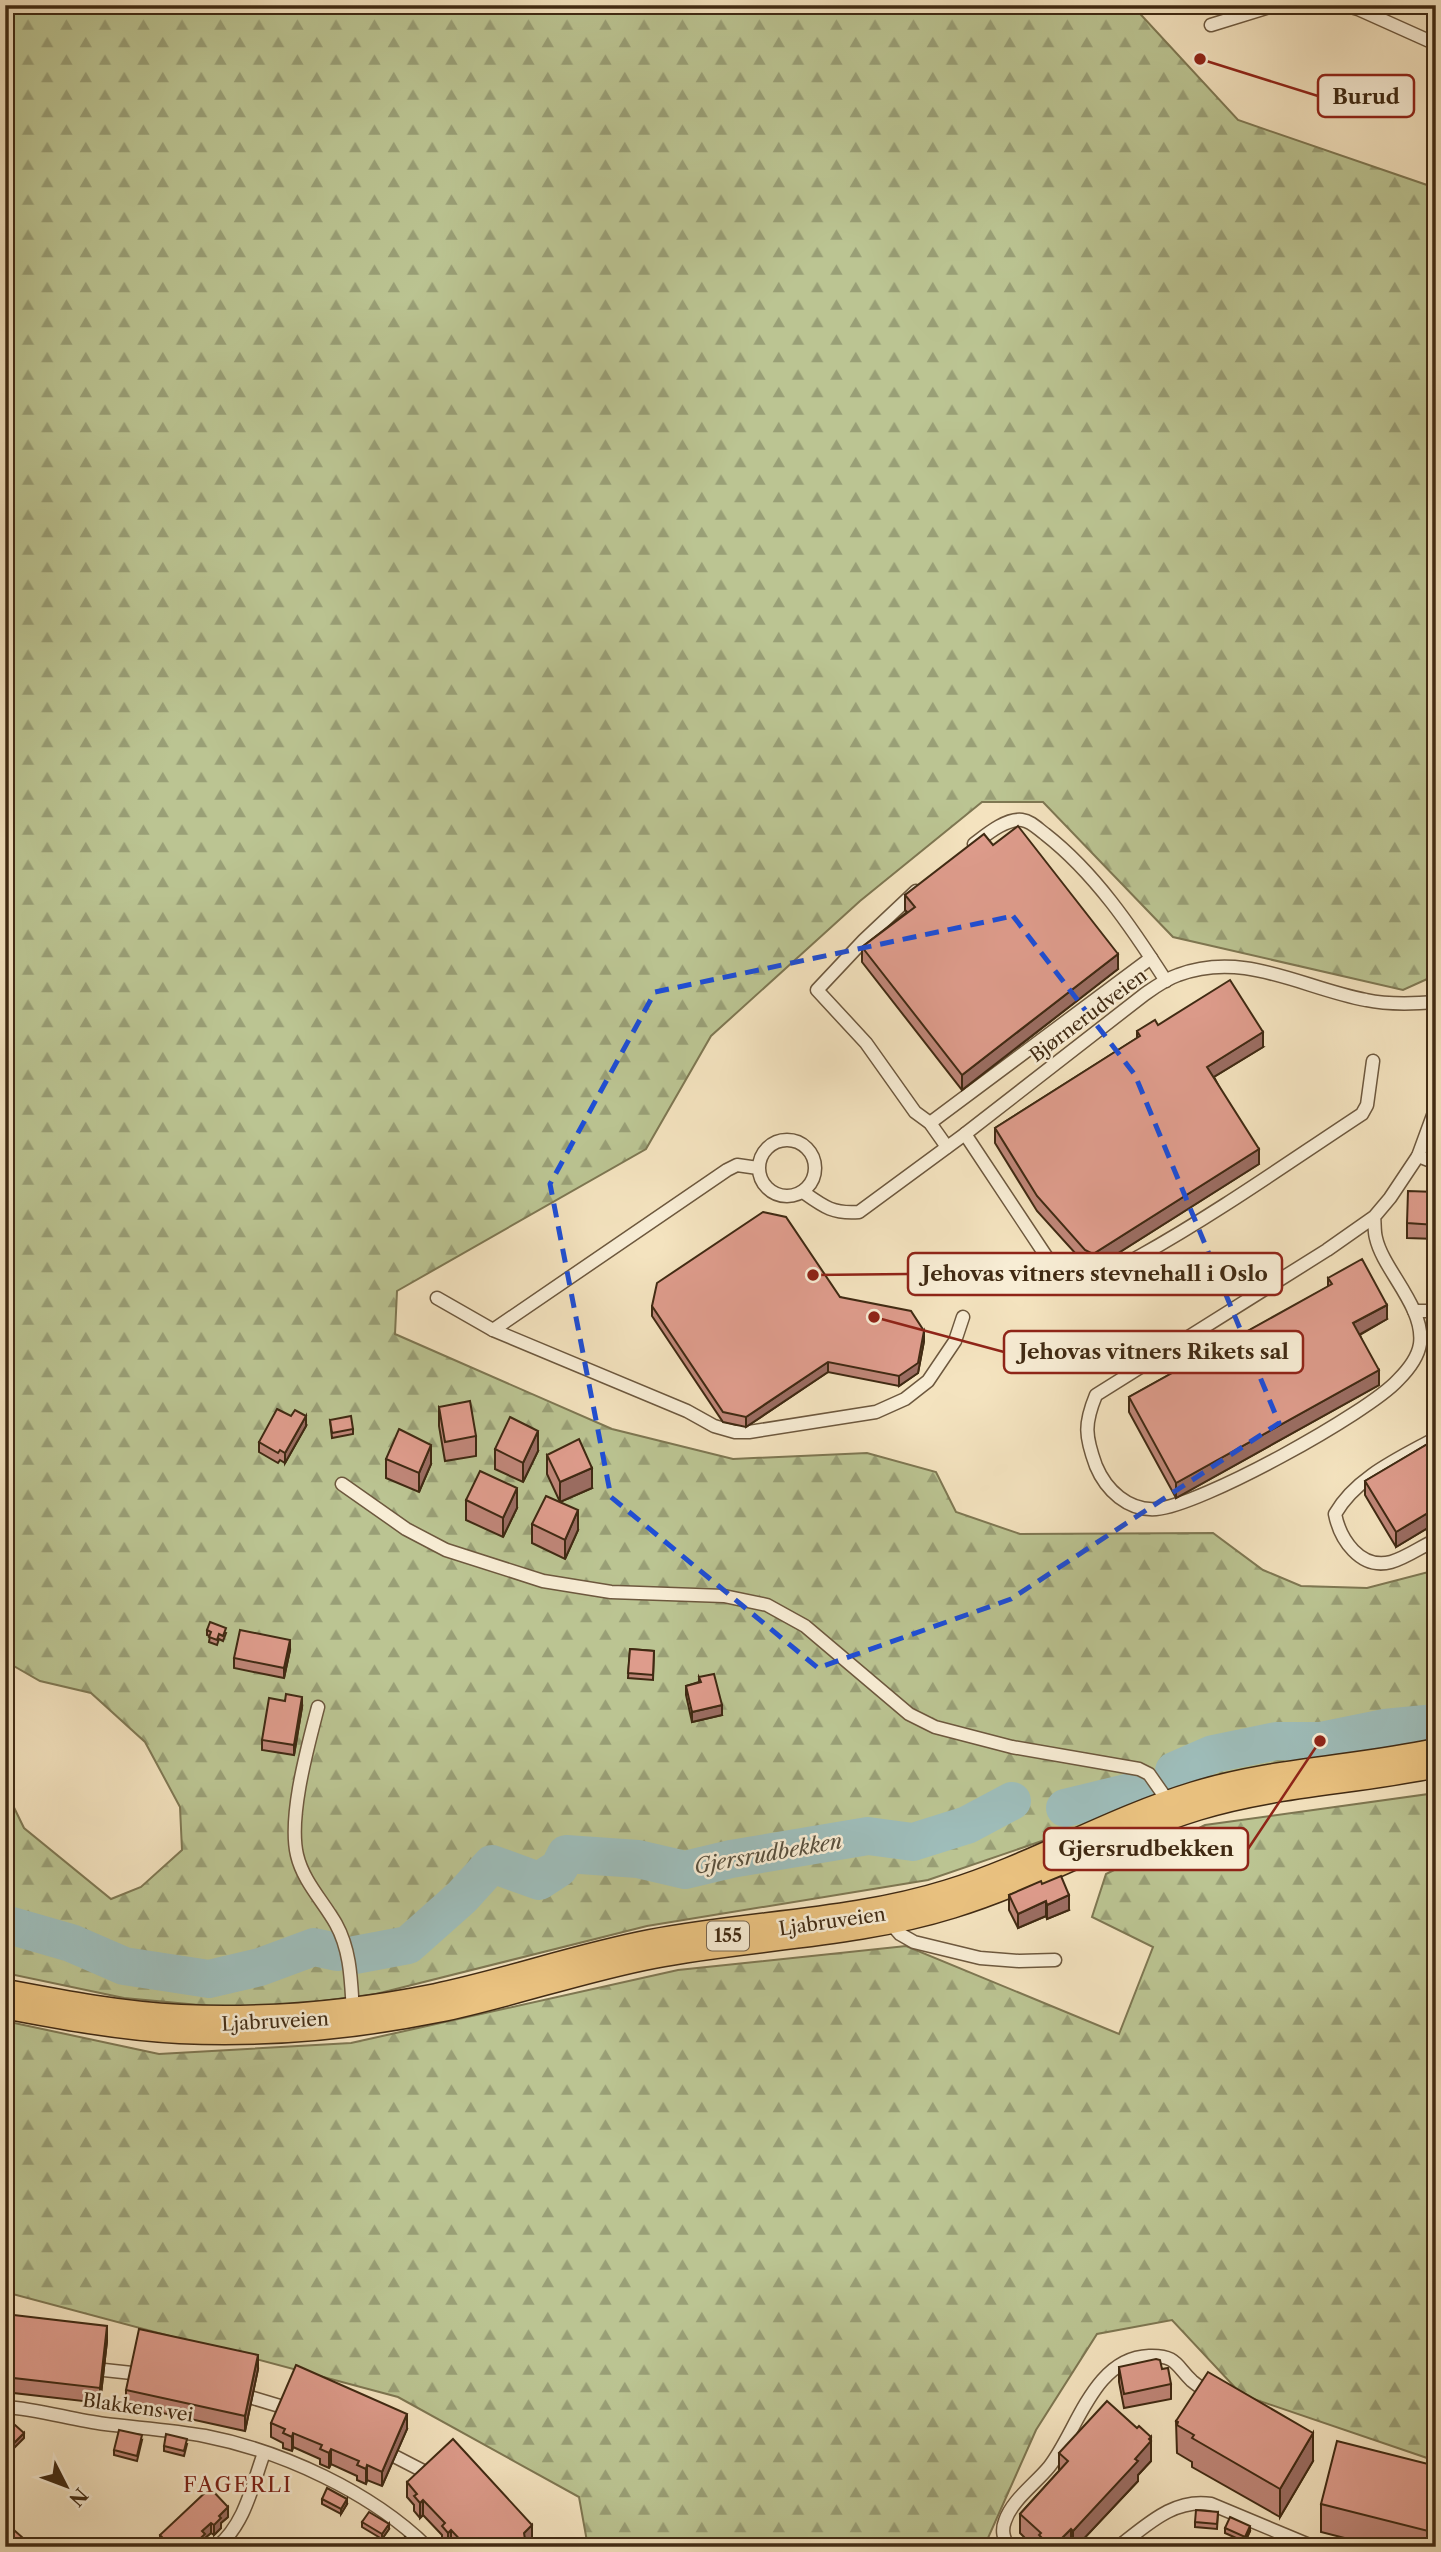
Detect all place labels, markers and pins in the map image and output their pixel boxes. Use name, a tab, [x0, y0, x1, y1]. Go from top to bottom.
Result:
callout: Burud	[1318, 75, 1414, 117]
callout: Jehovas vitners stevnehall i Oslo	[908, 1253, 1282, 1295]
callout: Jehovas vitners Rikets sal	[1004, 1331, 1303, 1373]
callout: Gjersrudbekken	[1044, 1828, 1248, 1870]

